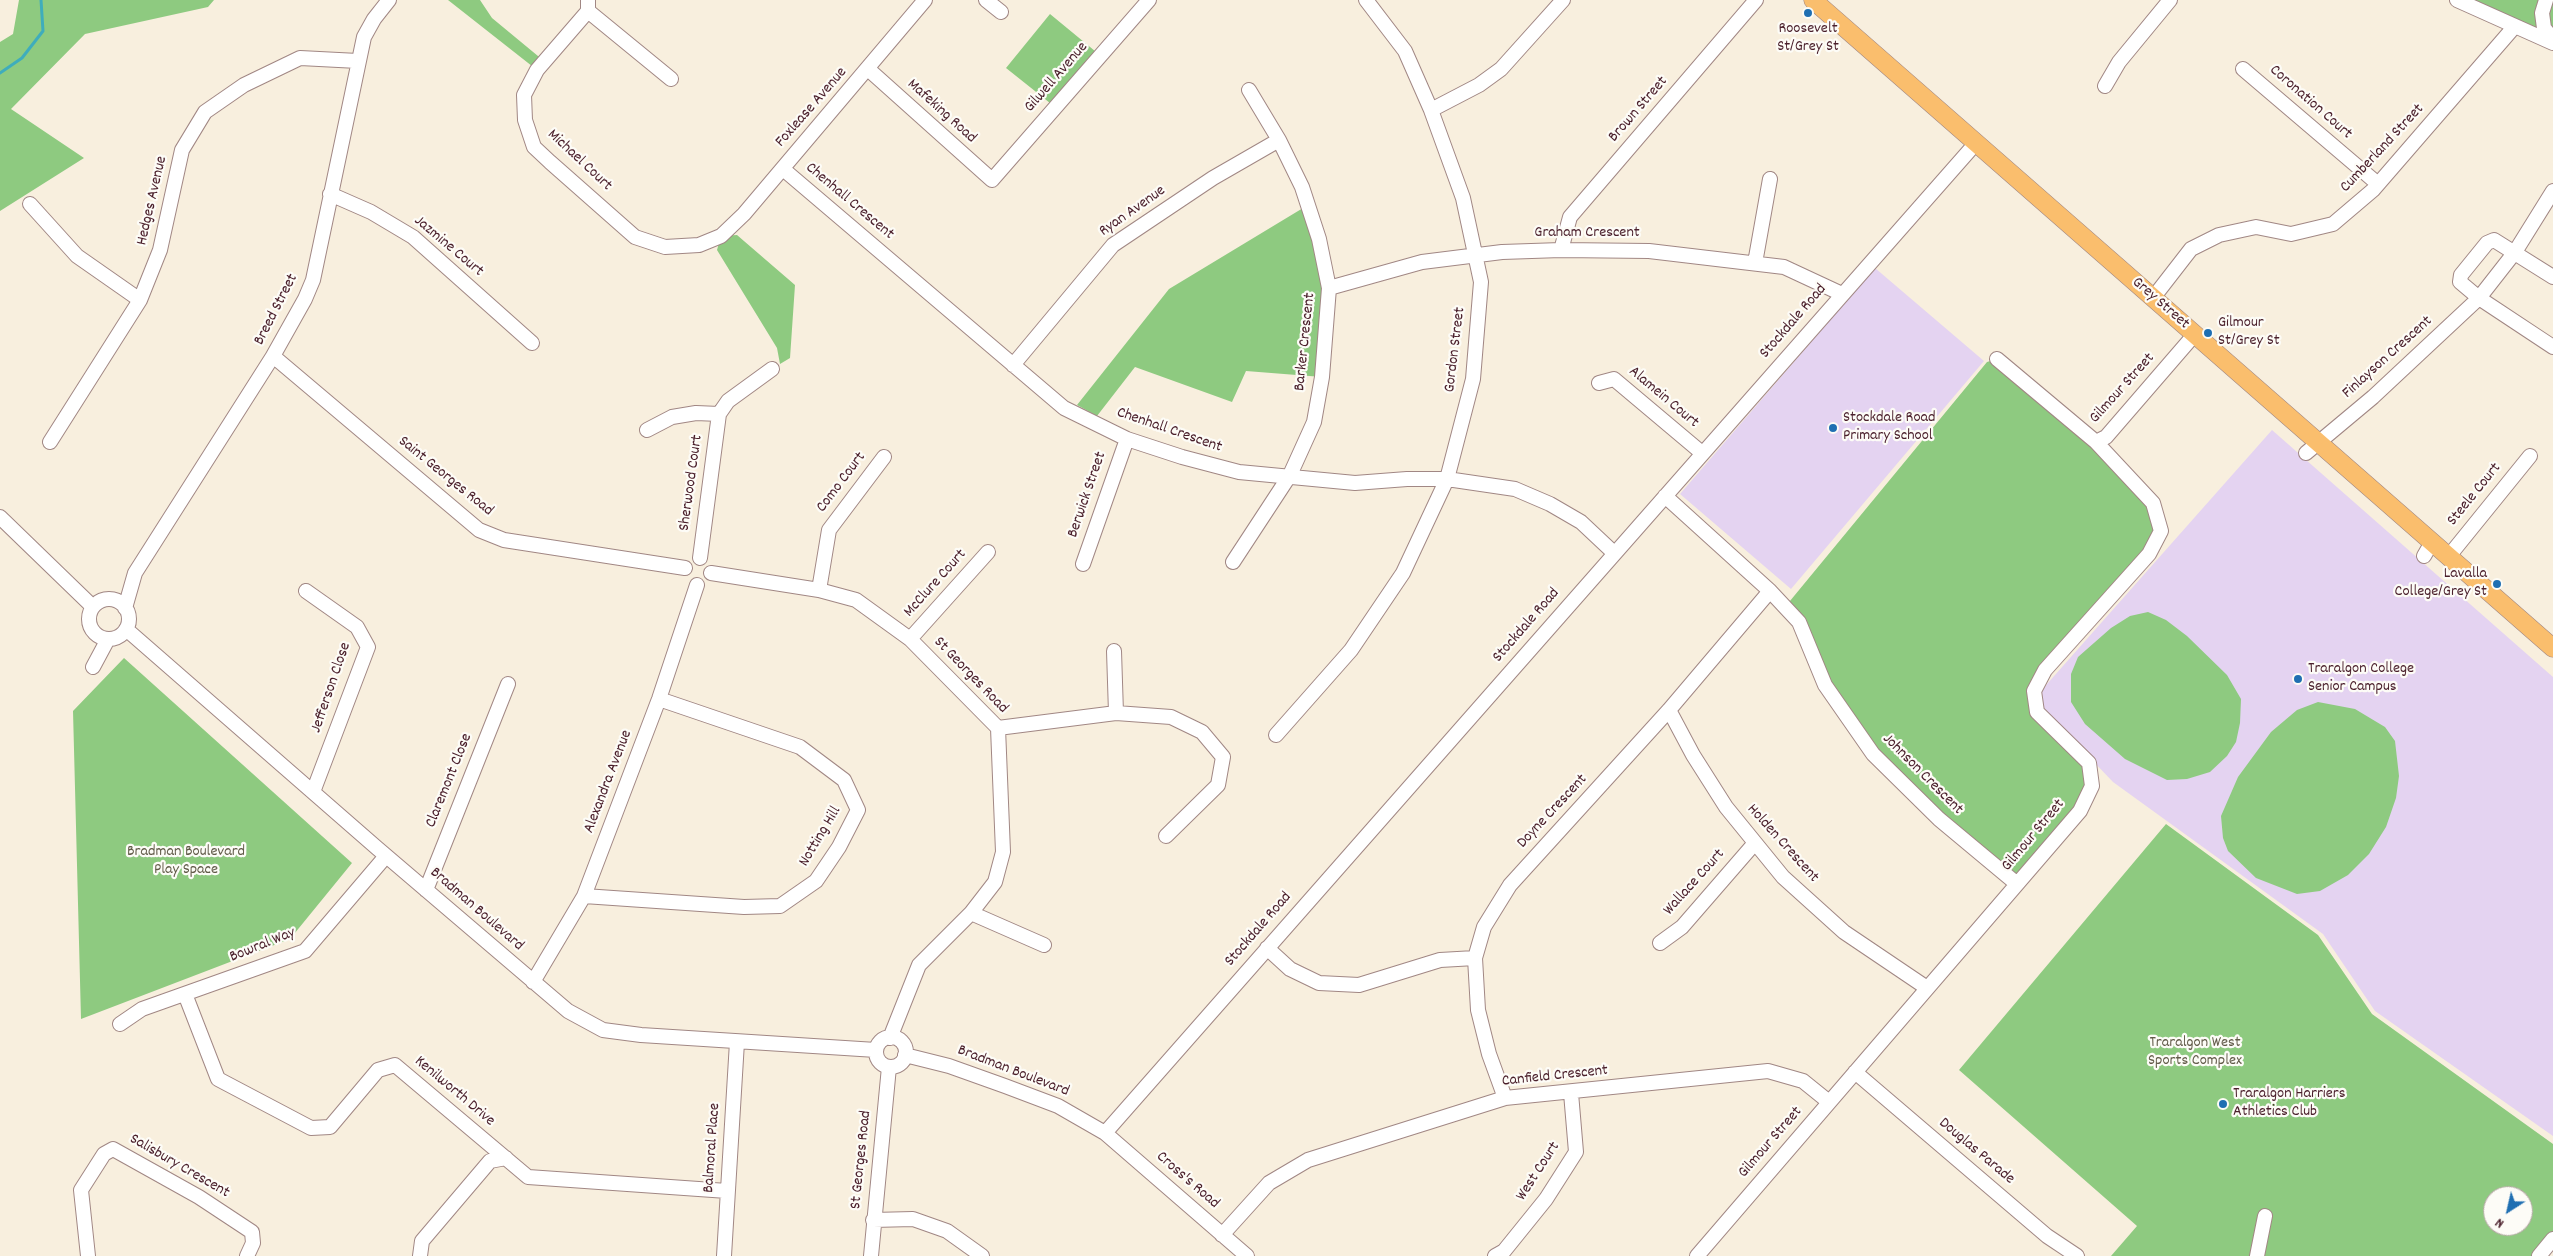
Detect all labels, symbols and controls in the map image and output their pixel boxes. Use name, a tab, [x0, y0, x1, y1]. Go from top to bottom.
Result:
marker: Roosevelt St/Grey St	[1802, 7, 1814, 19]
place label: Roosevelt St/Grey St	[1777, 20, 1839, 58]
street label: Gilwell Avenue	[1021, 39, 1093, 117]
street label: Coronation Court	[2265, 62, 2355, 144]
street label: Foxlease Avenue	[772, 64, 852, 152]
street label: Brown Street	[1605, 73, 1673, 147]
street label: Mafeking Road	[902, 76, 980, 148]
street label: Cumberland Street	[2337, 101, 2429, 197]
street label: Michael Court	[543, 126, 615, 196]
street label: Hedges Avenue	[133, 155, 173, 247]
street label: Chenhall Crescent	[801, 159, 897, 245]
street label: Ryan Avenue	[1096, 182, 1170, 242]
street label: Jazmine Court	[409, 212, 487, 282]
street label: Graham Crescent	[1534, 224, 1640, 244]
street label: Breed Street	[251, 271, 303, 349]
street label: Grey Street	[2127, 274, 2193, 334]
street label: Stockdale Road	[1756, 281, 1832, 363]
street label: Barker Crescent	[1291, 292, 1321, 392]
street label: Gordon Street	[1441, 306, 1471, 394]
street label: Finlayson Crescent	[2339, 313, 2437, 403]
place label: Gilmour St/Grey St	[2218, 314, 2280, 352]
marker: Gilmour St/Grey St	[2202, 327, 2214, 339]
street label: Gilmour Street	[2086, 350, 2160, 428]
street label: Alamein Court	[1624, 363, 1702, 433]
street label: Chenhall Crescent	[1114, 404, 1224, 458]
place label: Stockdale Road Primary School	[1843, 409, 1936, 447]
marker: Stockdale Road Primary School	[1827, 422, 1839, 434]
street label: Saint Georges Road	[393, 433, 497, 521]
street label: Sherwood Court	[676, 434, 708, 532]
street label: Como Court	[813, 449, 871, 517]
street label: Berwick Street	[1064, 450, 1112, 540]
street label: Steele Court	[2444, 460, 2506, 530]
street label: McClure Court	[900, 546, 972, 622]
place label: Lavalla College/Grey St	[2395, 565, 2487, 603]
marker: Lavalla College/Grey St	[2491, 578, 2503, 590]
street label: Stockdale Road	[1489, 585, 1565, 667]
street label: St Georges Road	[929, 634, 1011, 718]
street label: Jefferson Close	[308, 640, 356, 736]
place label: Traralgon College Senior Campus	[2308, 660, 2414, 698]
marker: Traralgon College Senior Campus	[2292, 673, 2304, 685]
street label: Alexandra Avenue	[581, 728, 637, 836]
street label: Johnson Crescent	[1877, 730, 1967, 820]
street label: Claremont Close	[422, 731, 478, 831]
street label: Doyne Crescent	[1514, 771, 1592, 853]
street label: Gilmour Street	[1998, 796, 2070, 876]
street label: Holden Crescent	[1742, 801, 1822, 887]
street label: Notting Hill	[796, 804, 846, 870]
park label: Bradman Boulevard Play Space	[127, 843, 245, 881]
street label: Wallace Court	[1660, 846, 1730, 920]
street label: Bradman Boulevard	[425, 864, 527, 956]
street label: Stockdale Road	[1221, 889, 1297, 971]
street label: Bowral Way	[227, 924, 299, 968]
park label: Traralgon West Sports Complex	[2148, 1034, 2242, 1072]
street label: Bradman Boulevard	[954, 1042, 1072, 1102]
street label: Kenilworth Drive	[410, 1053, 498, 1131]
street label: Canfield Crescent	[1501, 1062, 1609, 1092]
place label: Traralgon Harriers Athletics Club	[2233, 1085, 2345, 1123]
marker: Traralgon Harriers Athletics Club	[2217, 1098, 2229, 1110]
street label: Balmoral Place	[700, 1102, 726, 1194]
street label: Gilmour Street	[1735, 1103, 1807, 1183]
street label: St Georges Road	[847, 1110, 877, 1210]
street label: Douglas Parade	[1934, 1115, 2018, 1189]
street label: Salisbury Crescent	[126, 1131, 232, 1203]
street label: West Court	[1513, 1139, 1565, 1205]
street label: Cross's Road	[1151, 1148, 1223, 1214]
north arrow	[2483, 1186, 2533, 1236]
text: N	[2491, 1212, 2509, 1233]

